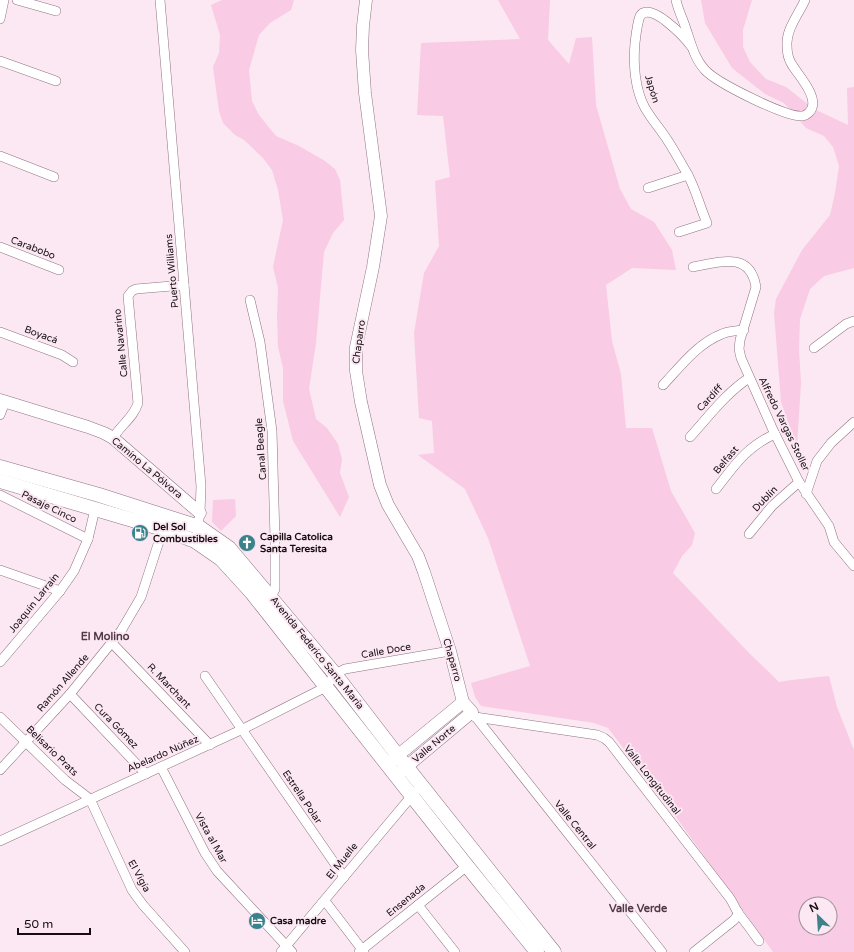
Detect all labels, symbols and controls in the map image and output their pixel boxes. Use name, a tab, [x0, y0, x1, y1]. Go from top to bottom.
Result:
street label: Japón	[642, 73, 662, 105]
street label: Puerto Williams	[163, 233, 181, 308]
street label: Carabobo	[9, 234, 57, 262]
street label: Calle Navarino	[111, 308, 131, 378]
street label: Chaparro	[350, 319, 368, 365]
street label: Boyacá	[23, 323, 59, 347]
street label: Alfredo Vargas Stoller	[756, 375, 812, 473]
street label: Cardiff	[694, 382, 726, 414]
street label: Canal Beagle	[253, 417, 269, 480]
street label: Camino La Pólvora	[109, 435, 185, 501]
street label: Belfast	[711, 443, 741, 476]
street label: Dublín	[750, 484, 780, 514]
street label: Pasaje Cinco	[19, 488, 79, 526]
place label: Del Sol Combustibles	[153, 521, 218, 545]
fuel station icon: Del Sol Combustibles	[130, 523, 150, 543]
place label: Capilla Catolica Santa Teresita	[260, 531, 333, 555]
church icon: Capilla Catolica Santa Teresita	[237, 533, 257, 553]
street label: Joaquín Larraín	[6, 571, 62, 635]
street label: Avenida Federico Santa María	[268, 594, 366, 712]
district label: El Molino	[81, 630, 130, 643]
street label: Chaparro	[440, 637, 464, 683]
street label: Calle Doce	[360, 641, 412, 661]
street label: Ramón Allende	[35, 651, 92, 714]
street label: R. Marchant	[144, 661, 194, 711]
street label: Cura Gómez	[91, 701, 141, 751]
street label: Valle Norte	[410, 722, 458, 765]
street label: Belisario Prats	[24, 723, 81, 779]
street label: Abelardo Núñez	[125, 733, 201, 775]
street label: Valle Longitudinal	[621, 743, 683, 817]
street label: Estrella Polar	[280, 768, 324, 826]
street label: Valle Central	[552, 798, 598, 852]
street label: Vista al Mar	[192, 811, 230, 866]
street label: El Muelle	[324, 840, 361, 882]
street label: El Vigía	[125, 858, 153, 894]
street label: Ensenada	[384, 881, 428, 919]
north arrow	[798, 896, 838, 936]
text: N	[807, 900, 821, 915]
district label: Valle Verde	[609, 902, 668, 915]
scale bar	[18, 910, 90, 936]
hotel icon: Casa madre	[247, 911, 267, 931]
place label: Casa madre	[270, 915, 326, 927]
text: 50 m	[24, 917, 53, 931]

